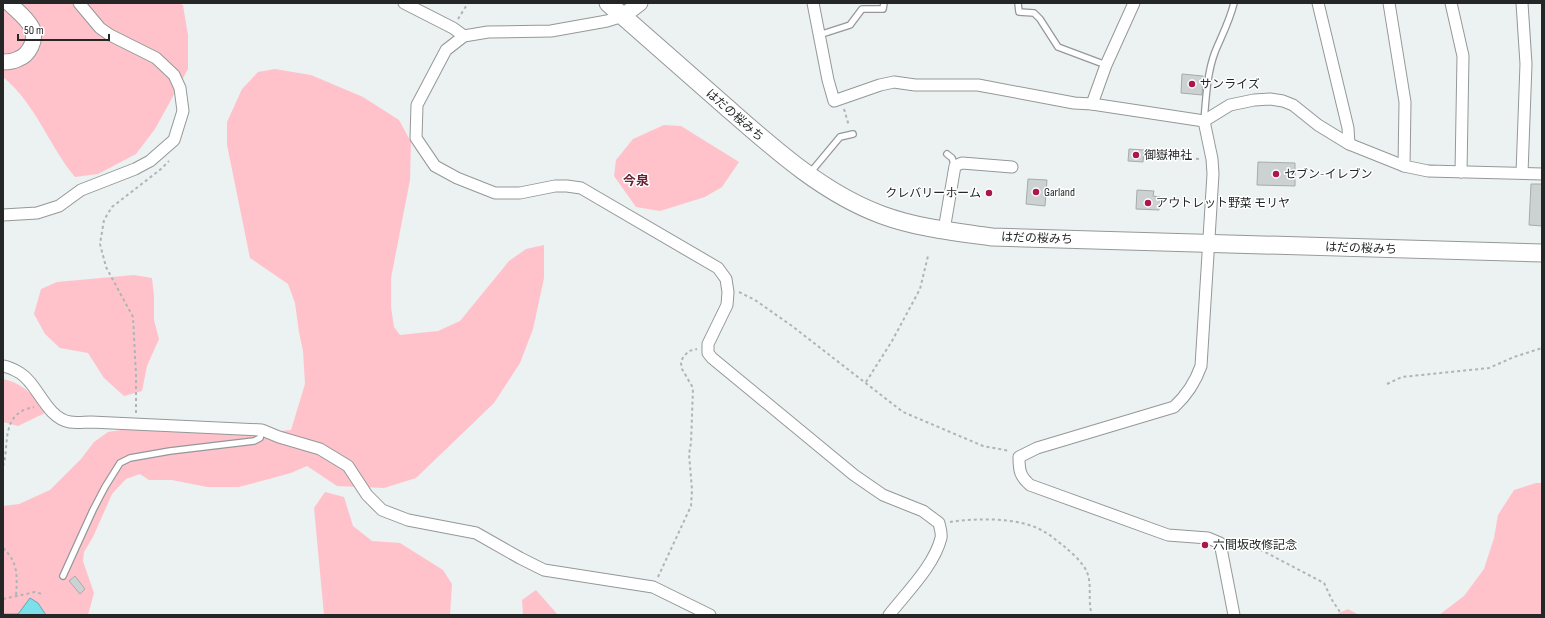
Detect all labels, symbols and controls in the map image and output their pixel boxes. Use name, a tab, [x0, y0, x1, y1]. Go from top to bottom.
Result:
scale bar	[18, 16, 109, 42]
text: 50 m	[24, 23, 44, 38]
place label: サンライズ	[1200, 77, 1260, 92]
marker: サンライズ	[1187, 79, 1197, 89]
street label: はだの桜みち	[703, 86, 767, 145]
place label: 御嶽神社	[1144, 148, 1192, 163]
marker: 御嶽神社	[1131, 150, 1141, 160]
place label: セブン-イレブン	[1284, 167, 1372, 182]
marker: セブン-イレブン	[1271, 169, 1281, 179]
district label: 今泉	[623, 173, 649, 189]
place label: Garland	[1044, 185, 1075, 200]
place label: クレバリーホーム	[885, 186, 981, 201]
marker: Garland	[1031, 187, 1041, 197]
marker: クレバリーホーム	[984, 188, 994, 198]
place label: アウトレット野菜 モリヤ	[1156, 196, 1290, 211]
marker: アウトレット野菜 モリヤ	[1143, 198, 1153, 208]
street label: はだの桜みち	[1001, 230, 1073, 247]
street label: はだの桜みち	[1325, 240, 1397, 257]
place label: 六間坂改修記念	[1213, 538, 1297, 553]
marker: 六間坂改修記念	[1200, 540, 1210, 550]

